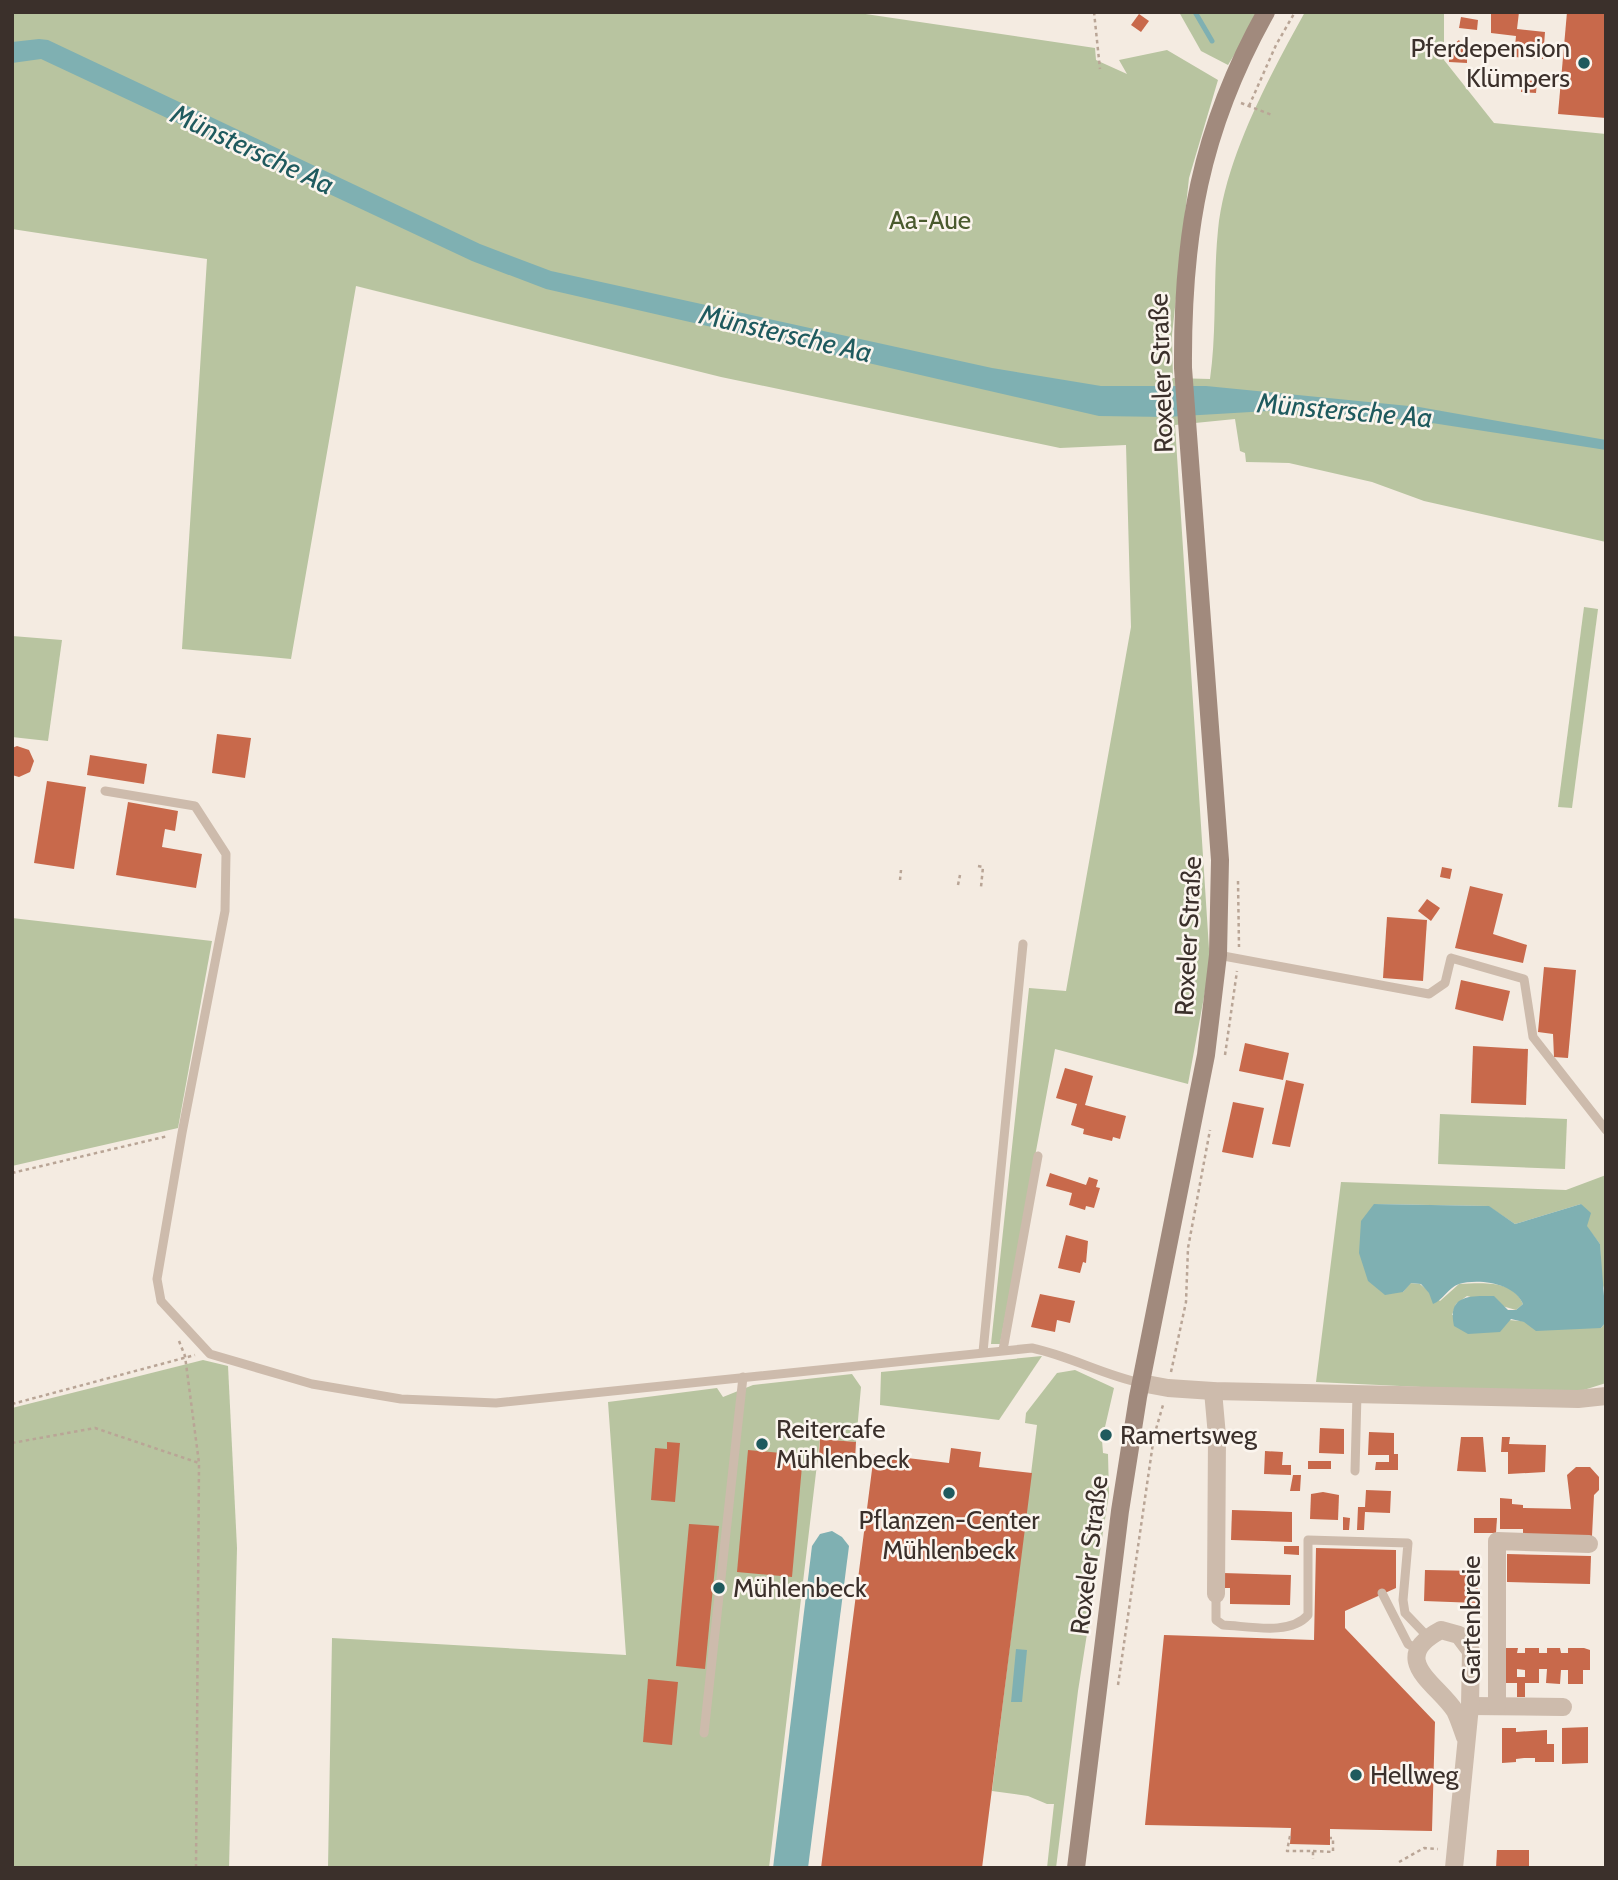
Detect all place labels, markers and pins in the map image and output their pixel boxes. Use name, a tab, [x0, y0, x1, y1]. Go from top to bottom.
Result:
place label: Pferdepension Klümpers	[1410, 32, 1570, 94]
marker: Pferdepension Klümpers	[1576, 55, 1592, 71]
place label: Reitercafe Mühlenbeck	[776, 1413, 910, 1475]
place label: Ramertsweg	[1120, 1419, 1258, 1451]
marker: Ramertsweg	[1098, 1427, 1114, 1443]
marker: Reitercafe Mühlenbeck	[754, 1436, 770, 1452]
marker: Pflanzen-Center Mühlenbeck	[941, 1485, 957, 1501]
place label: Pflanzen-Center Mühlenbeck	[859, 1504, 1040, 1566]
place label: Mühlenbeck	[733, 1572, 867, 1604]
marker: Mühlenbeck	[711, 1580, 727, 1596]
place label: Hellweg	[1370, 1759, 1459, 1791]
marker: Hellweg	[1348, 1767, 1364, 1783]

